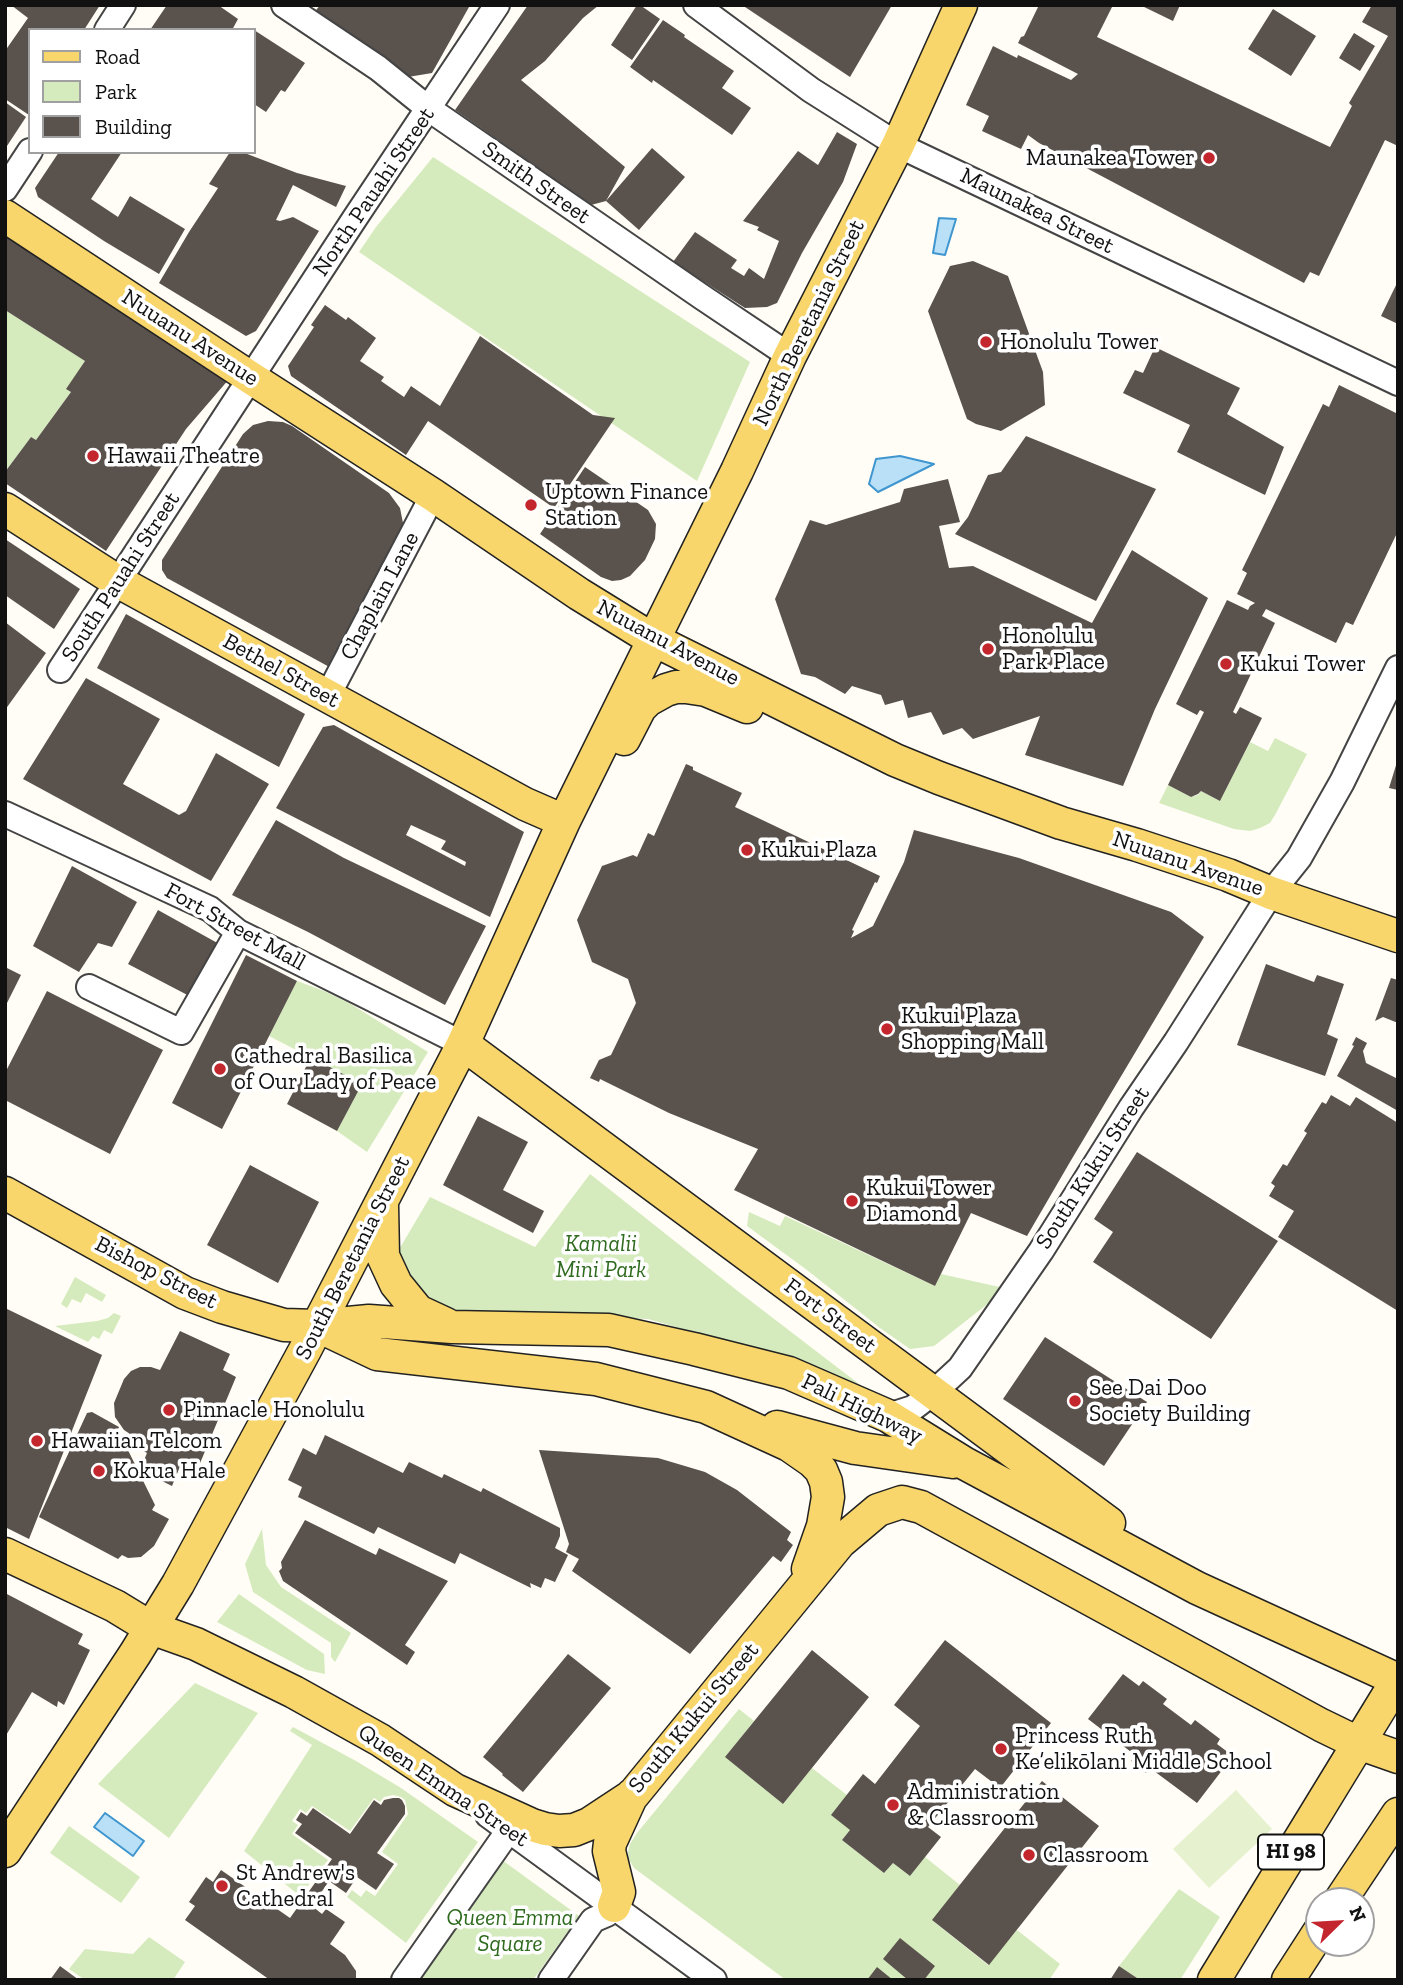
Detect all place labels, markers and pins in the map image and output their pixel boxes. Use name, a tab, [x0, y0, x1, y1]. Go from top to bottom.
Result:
place label: Maunakea Tower	[1026, 144, 1195, 172]
marker: Maunakea Tower	[1201, 150, 1217, 166]
place label: Honolulu Tower	[1000, 328, 1159, 356]
marker: Honolulu Tower	[978, 334, 994, 350]
place label: Hawaii Theatre	[107, 442, 260, 470]
marker: Hawaii Theatre	[85, 448, 101, 464]
place label: Uptown Finance Station	[545, 478, 708, 532]
marker: Uptown Finance Station	[523, 497, 539, 513]
place label: Honolulu Park Place	[1002, 622, 1105, 676]
marker: Honolulu Park Place	[980, 641, 996, 657]
place label: Kukui Tower	[1240, 650, 1366, 678]
marker: Kukui Tower	[1218, 656, 1234, 672]
place label: Kukui Plaza	[761, 836, 877, 864]
marker: Kukui Plaza	[739, 842, 755, 858]
place label: Kukui Plaza Shopping Mall	[901, 1002, 1044, 1056]
marker: Kukui Plaza Shopping Mall	[879, 1021, 895, 1037]
place label: Cathedral Basilica of Our Lady of Peace	[234, 1042, 436, 1096]
marker: Cathedral Basilica of Our Lady of Peace	[212, 1061, 228, 1077]
place label: Kukui Tower Diamond	[866, 1174, 992, 1228]
marker: Kukui Tower Diamond	[844, 1193, 860, 1209]
place label: See Dai Doo Society Building	[1089, 1374, 1251, 1428]
marker: See Dai Doo Society Building	[1067, 1393, 1083, 1409]
place label: Pinnacle Honolulu	[183, 1396, 365, 1424]
marker: Pinnacle Honolulu	[161, 1402, 177, 1418]
place label: Hawaiian Telcom	[51, 1427, 222, 1455]
marker: Hawaiian Telcom	[29, 1433, 45, 1449]
place label: Kokua Hale	[113, 1457, 225, 1485]
marker: Kokua Hale	[91, 1463, 107, 1479]
place label: Princess Ruth Ke’elikōlani Middle School	[1015, 1722, 1272, 1776]
marker: Princess Ruth Ke’elikōlani Middle School	[993, 1741, 1009, 1757]
place label: Administration & Classroom	[907, 1778, 1059, 1832]
marker: Administration & Classroom	[885, 1797, 901, 1813]
place label: Classroom	[1043, 1841, 1148, 1869]
marker: Classroom	[1021, 1847, 1037, 1863]
place label: St Andrew's Cathedral	[236, 1859, 355, 1913]
marker: St Andrew's Cathedral	[214, 1878, 230, 1894]

